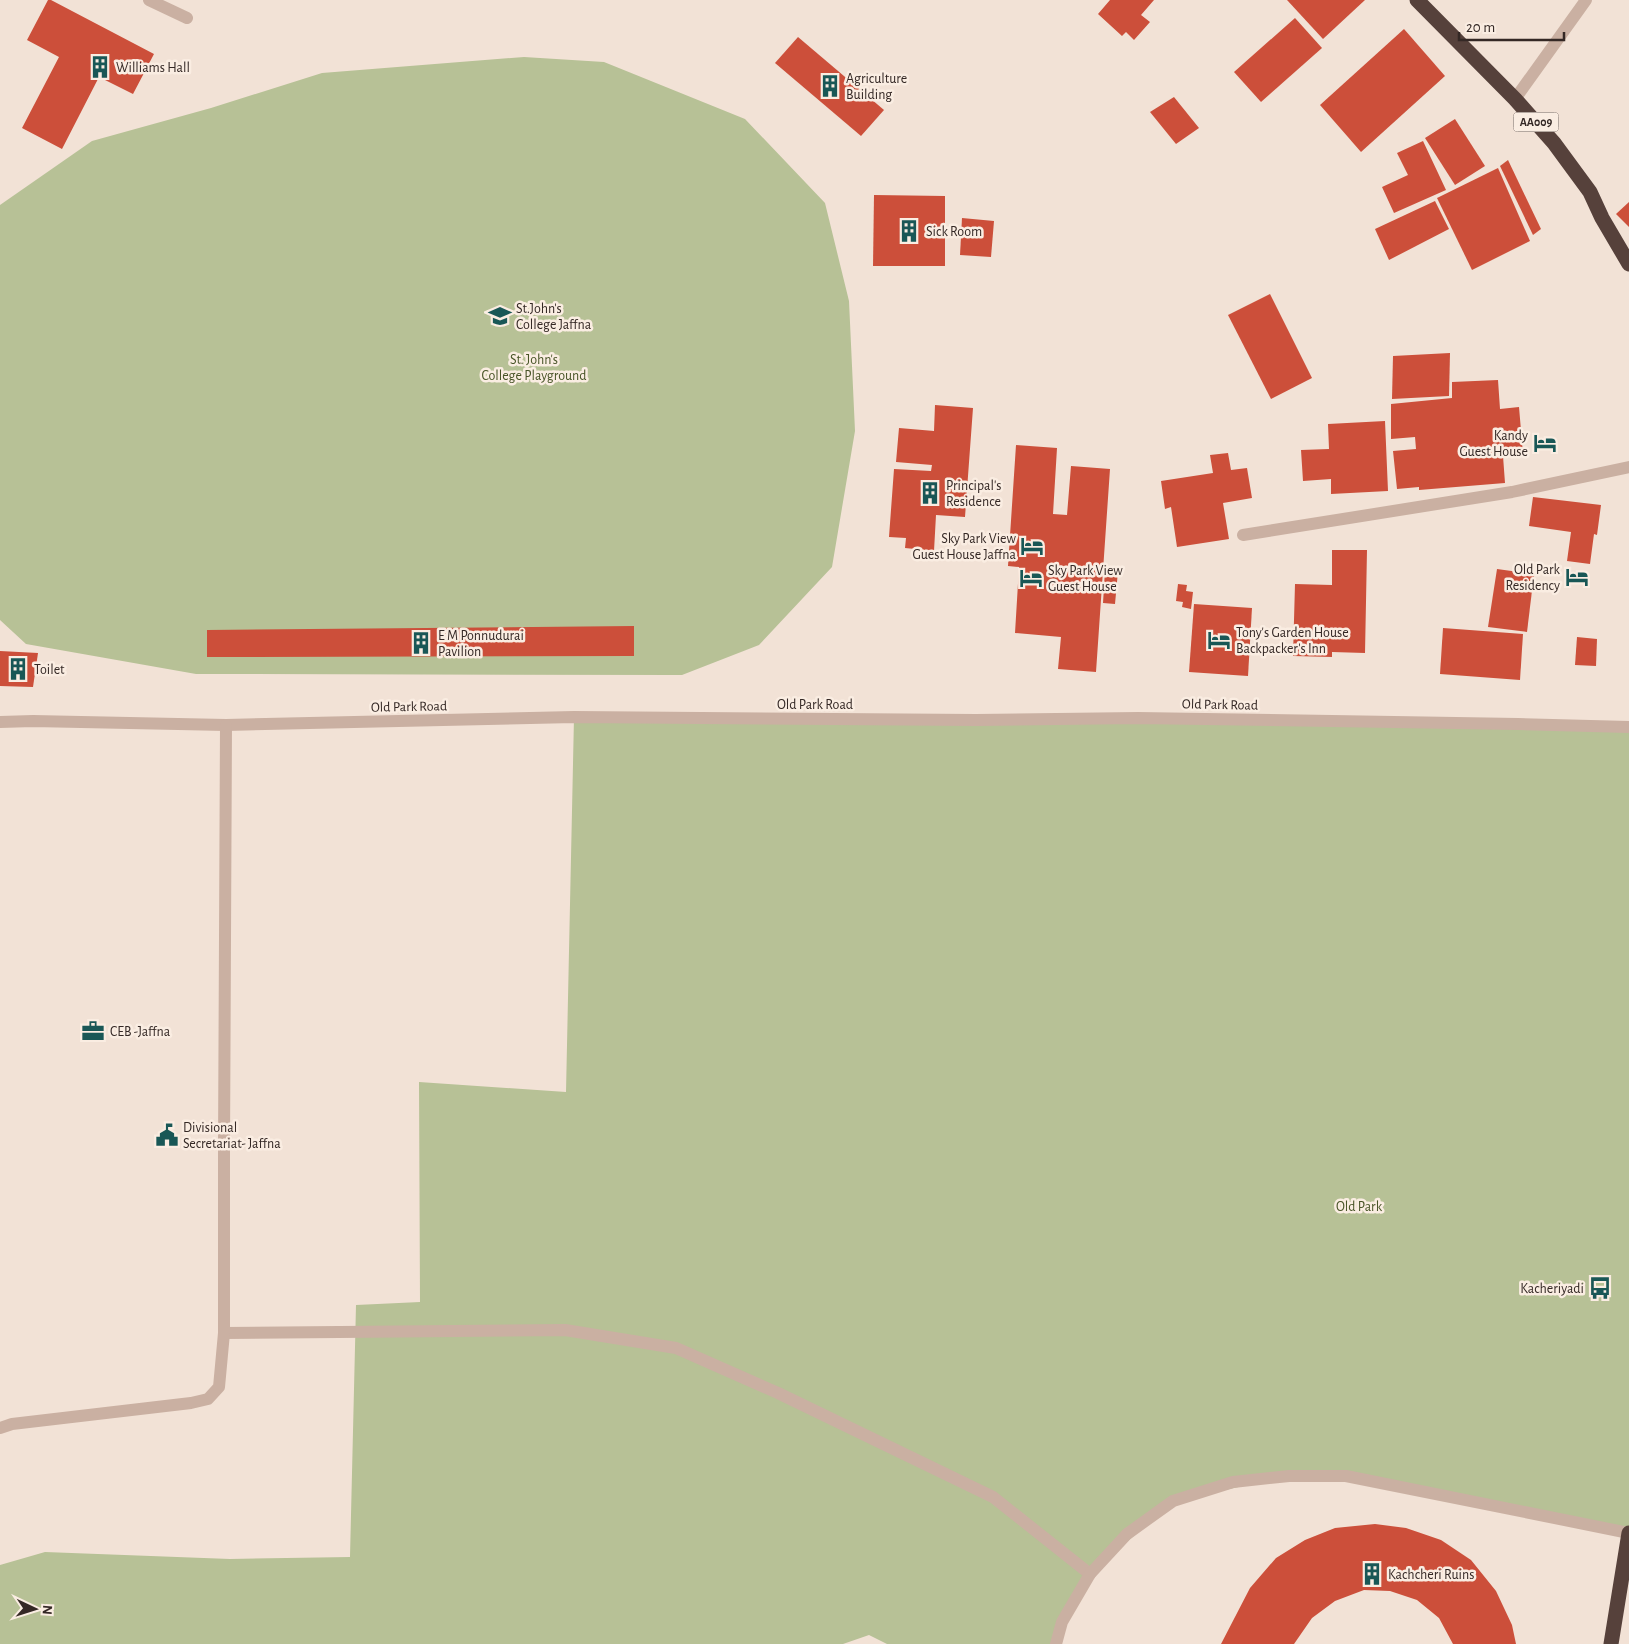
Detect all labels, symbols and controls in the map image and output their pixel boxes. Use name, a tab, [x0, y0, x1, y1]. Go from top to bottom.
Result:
scale bar	[1459, 10, 1564, 42]
text: 20 m	[1466, 20, 1495, 35]
building icon: Williams Hall	[87, 54, 113, 80]
place label: Williams Hall	[116, 61, 190, 75]
place label: Agriculture Building	[846, 72, 907, 102]
building icon: Agriculture Building	[817, 73, 843, 99]
road number: AA009	[1514, 112, 1558, 132]
building icon: Sick Room	[896, 218, 922, 244]
place label: Sick Room	[926, 225, 982, 239]
place label: St.John's College Jaffna	[516, 302, 592, 332]
school or university icon: St.John's College Jaffna	[487, 303, 513, 329]
park label: St. John's College Playground	[481, 353, 587, 383]
place label: Kandy Guest House	[1459, 429, 1528, 459]
hotel icon: Kandy Guest House	[1532, 430, 1558, 456]
place label: Principal's Residence	[946, 479, 1002, 509]
building icon: Principal's Residence	[917, 480, 943, 506]
place label: Sky Park View Guest House Jaffna	[913, 532, 1017, 562]
hotel icon: Sky Park View Guest House Jaffna	[1019, 533, 1045, 559]
place label: Old Park Residency	[1505, 563, 1561, 593]
place label: Sky Park View Guest House	[1048, 564, 1123, 594]
hotel icon: Old Park Residency	[1564, 564, 1590, 590]
hotel icon: Sky Park View Guest House	[1018, 565, 1044, 591]
place label: Tony's Garden House Backpacker's Inn	[1236, 626, 1349, 656]
hotel icon: Tony's Garden House Backpacker's Inn	[1206, 627, 1232, 653]
place label: E M Ponnudurai Pavilion	[438, 629, 524, 659]
building icon: E M Ponnudurai Pavilion	[408, 630, 434, 656]
building icon: Toilet	[5, 656, 31, 682]
place label: Toilet	[34, 663, 65, 677]
street label: Old Park Road	[1182, 697, 1258, 713]
street label: Old Park Road	[777, 698, 853, 712]
street label: Old Park Road	[371, 699, 447, 715]
office icon: CEB -Jaffna	[80, 1018, 106, 1044]
place label: CEB -Jaffna	[110, 1025, 171, 1039]
place label: Divisional Secretariat- Jaffna	[183, 1121, 281, 1151]
public building icon: Divisional Secretariat- Jaffna	[154, 1122, 180, 1148]
park label: Old Park	[1336, 1200, 1383, 1214]
bus stop icon: Kacheriyadi	[1587, 1275, 1613, 1301]
place label: Kacheriyadi	[1520, 1282, 1584, 1296]
building icon: Kachcheri Ruins	[1359, 1561, 1385, 1587]
place label: Kachcheri Ruins	[1388, 1568, 1474, 1582]
north arrow	[10, 1584, 60, 1634]
text: N	[40, 1604, 54, 1615]

